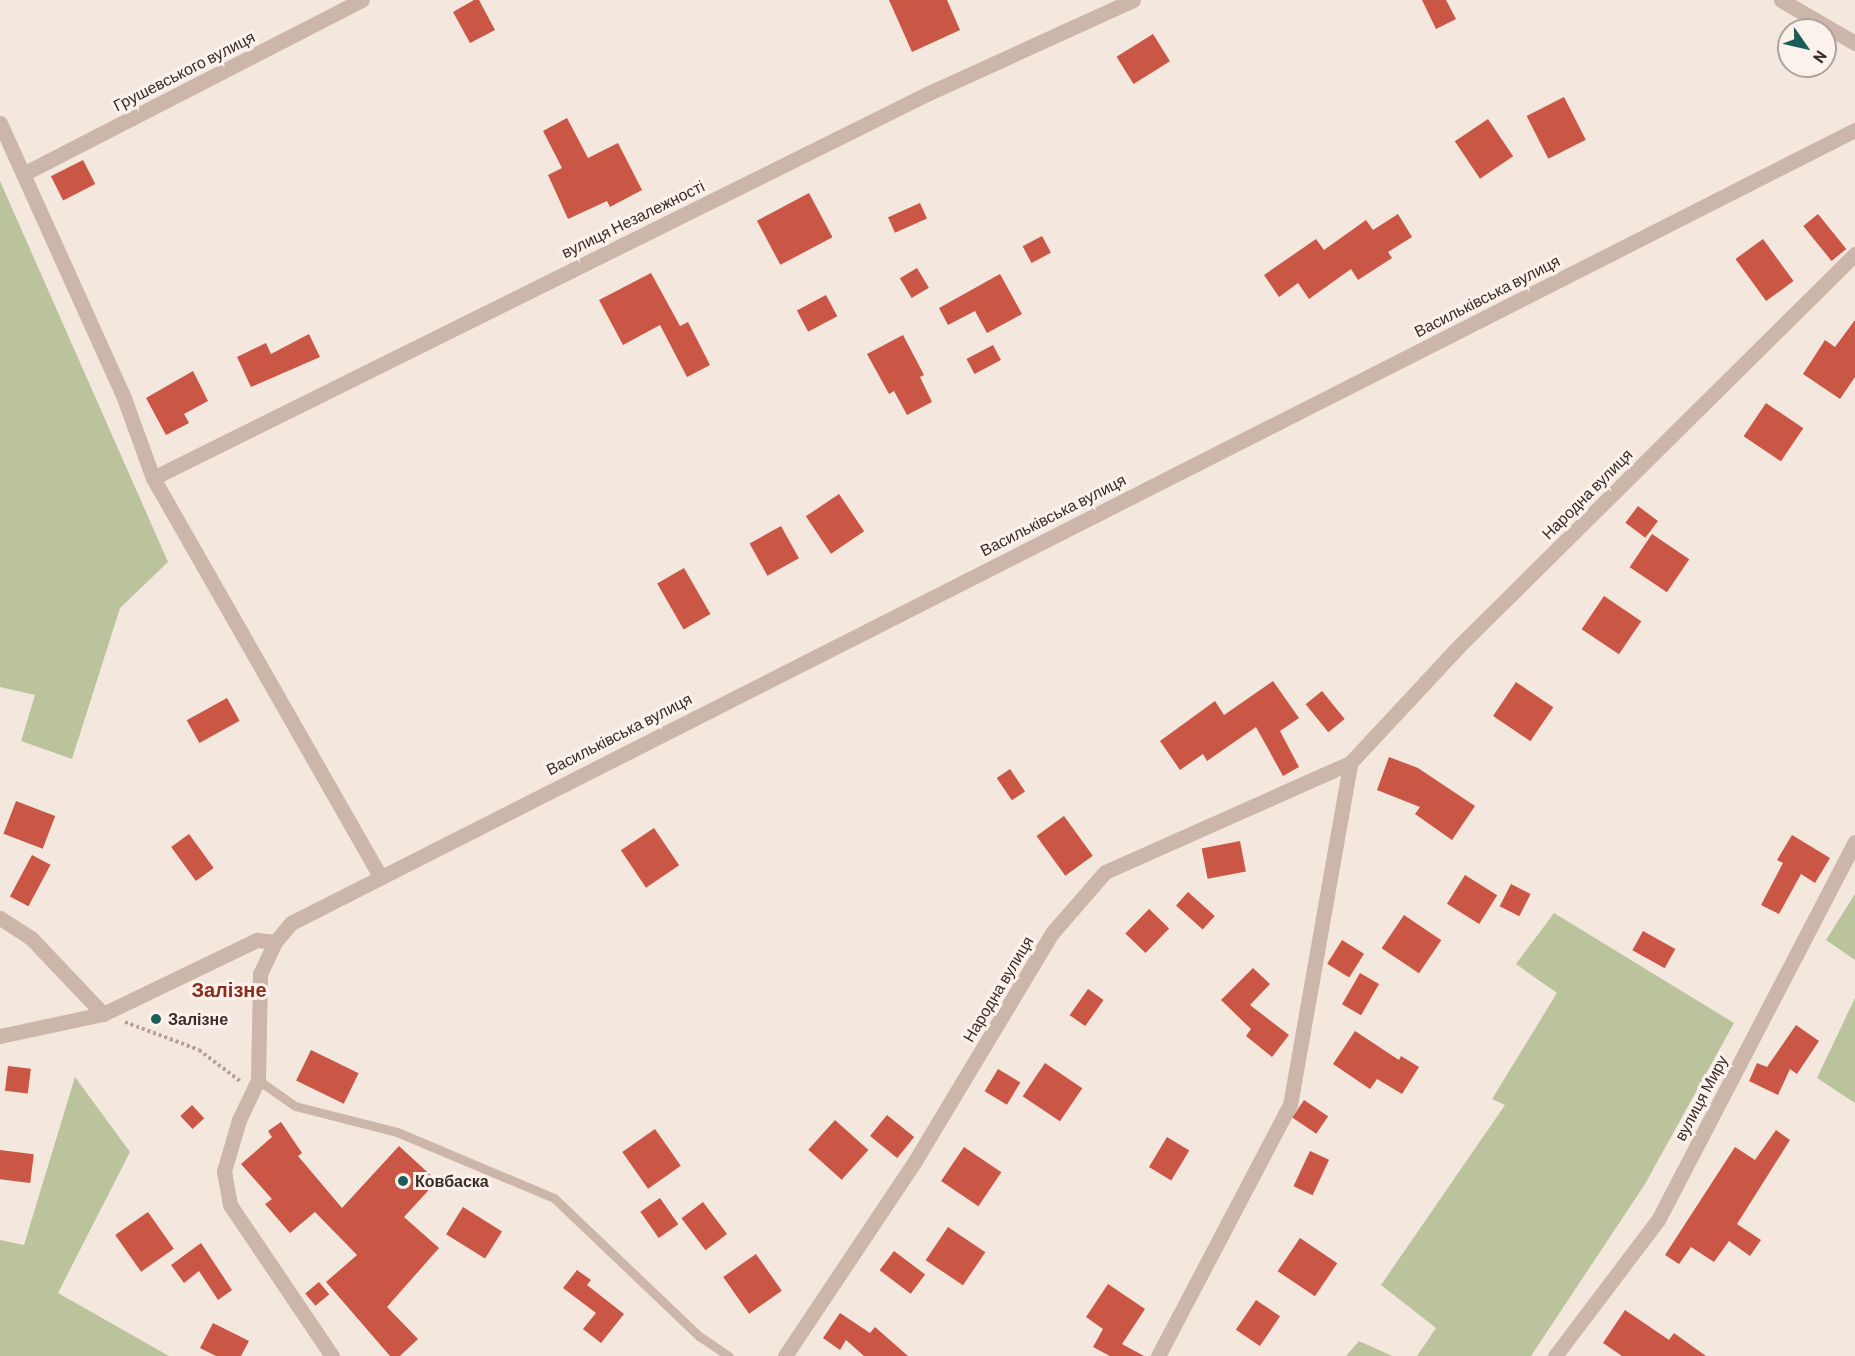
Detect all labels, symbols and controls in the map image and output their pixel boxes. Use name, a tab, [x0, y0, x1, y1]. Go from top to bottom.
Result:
north arrow	[1777, 18, 1837, 78]
street label: Грушевського вулиця	[110, 27, 258, 115]
text: N	[1810, 47, 1832, 67]
street label: вулиця Незалежності	[558, 176, 708, 262]
street label: Васильківська вулиця	[1411, 251, 1563, 341]
street label: Народна вулиця	[1538, 445, 1636, 543]
street label: Васильківська вулиця	[977, 470, 1129, 560]
street label: Васильківська вулиця	[543, 689, 695, 779]
street label: Народна вулиця	[959, 933, 1037, 1045]
district label: Залізне	[191, 977, 267, 1001]
place label: Залізне	[168, 1009, 228, 1029]
marker: Залізне	[149, 1012, 163, 1026]
street label: вулиця Миру	[1670, 1052, 1732, 1144]
place label: Ковбаска	[415, 1171, 489, 1191]
marker: Ковбаска	[396, 1174, 410, 1188]

